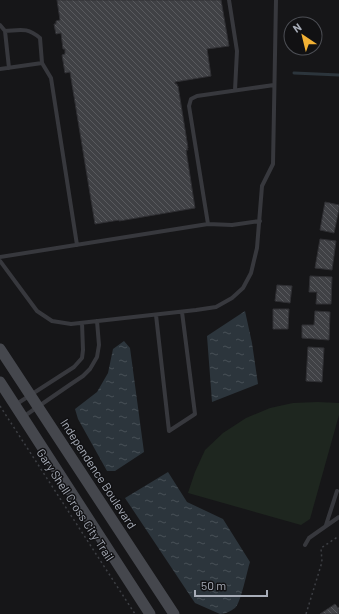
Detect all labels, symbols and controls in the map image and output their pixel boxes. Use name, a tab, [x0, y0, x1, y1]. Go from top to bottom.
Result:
north arrow	[283, 16, 323, 56]
text: N	[290, 20, 304, 35]
street label: Independence Boulevard	[58, 416, 140, 531]
street label: Gary Shell Cross City Trail	[34, 446, 117, 563]
scale bar	[195, 572, 267, 598]
text: 50 m	[201, 578, 226, 592]

